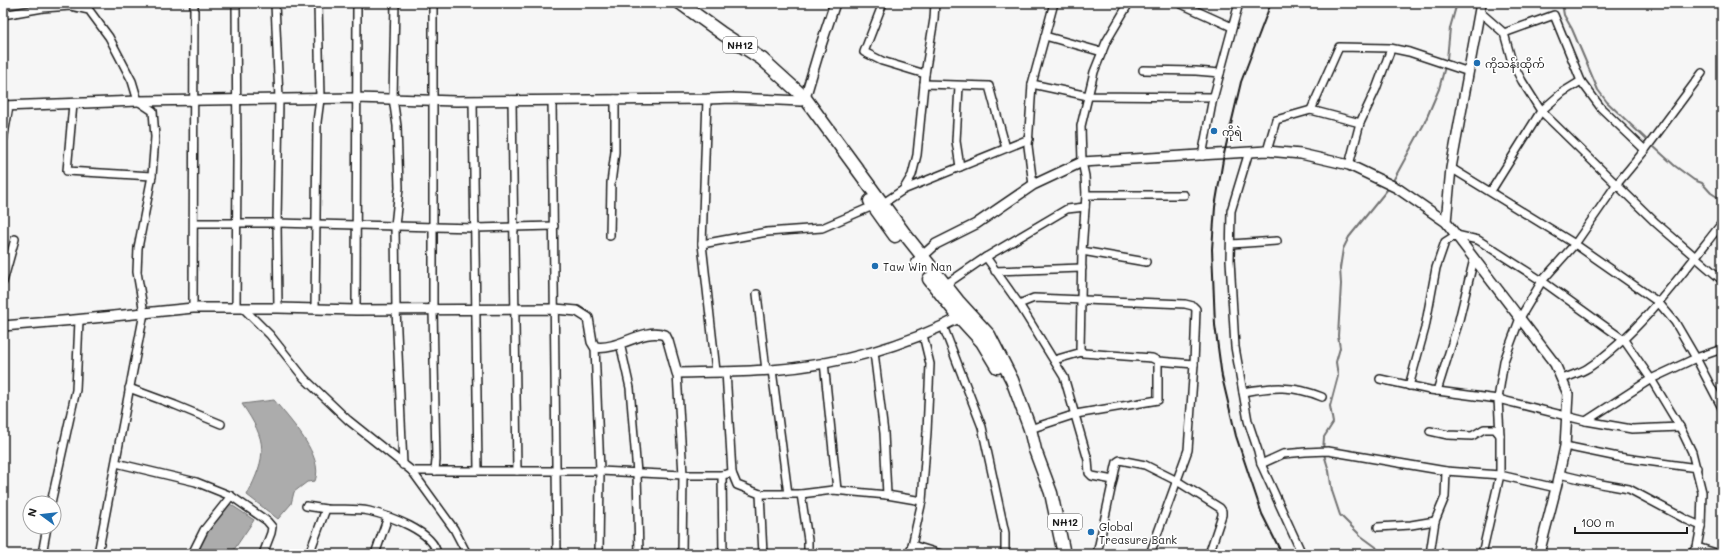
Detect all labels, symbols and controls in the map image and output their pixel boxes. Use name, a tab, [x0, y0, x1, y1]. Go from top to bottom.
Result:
road number: NH12	[723, 37, 757, 53]
place label: ကိုသန်းထိုက်	[1485, 56, 1545, 73]
marker: ကိုသန်းထိုက်	[1472, 58, 1482, 68]
place label: ကိုရဲ	[1222, 124, 1242, 141]
marker: ကိုရဲ	[1209, 126, 1219, 136]
place label: Taw Win Nan	[883, 259, 952, 274]
marker: Taw Win Nan	[870, 261, 880, 271]
north arrow	[22, 495, 62, 535]
text: N	[24, 506, 40, 518]
scale bar	[1575, 509, 1687, 535]
road number: NH12	[1048, 514, 1082, 530]
text: 100 m	[1581, 514, 1615, 530]
place label: Global Treasure Bank	[1099, 519, 1177, 547]
marker: Global Treasure Bank	[1086, 527, 1096, 537]

